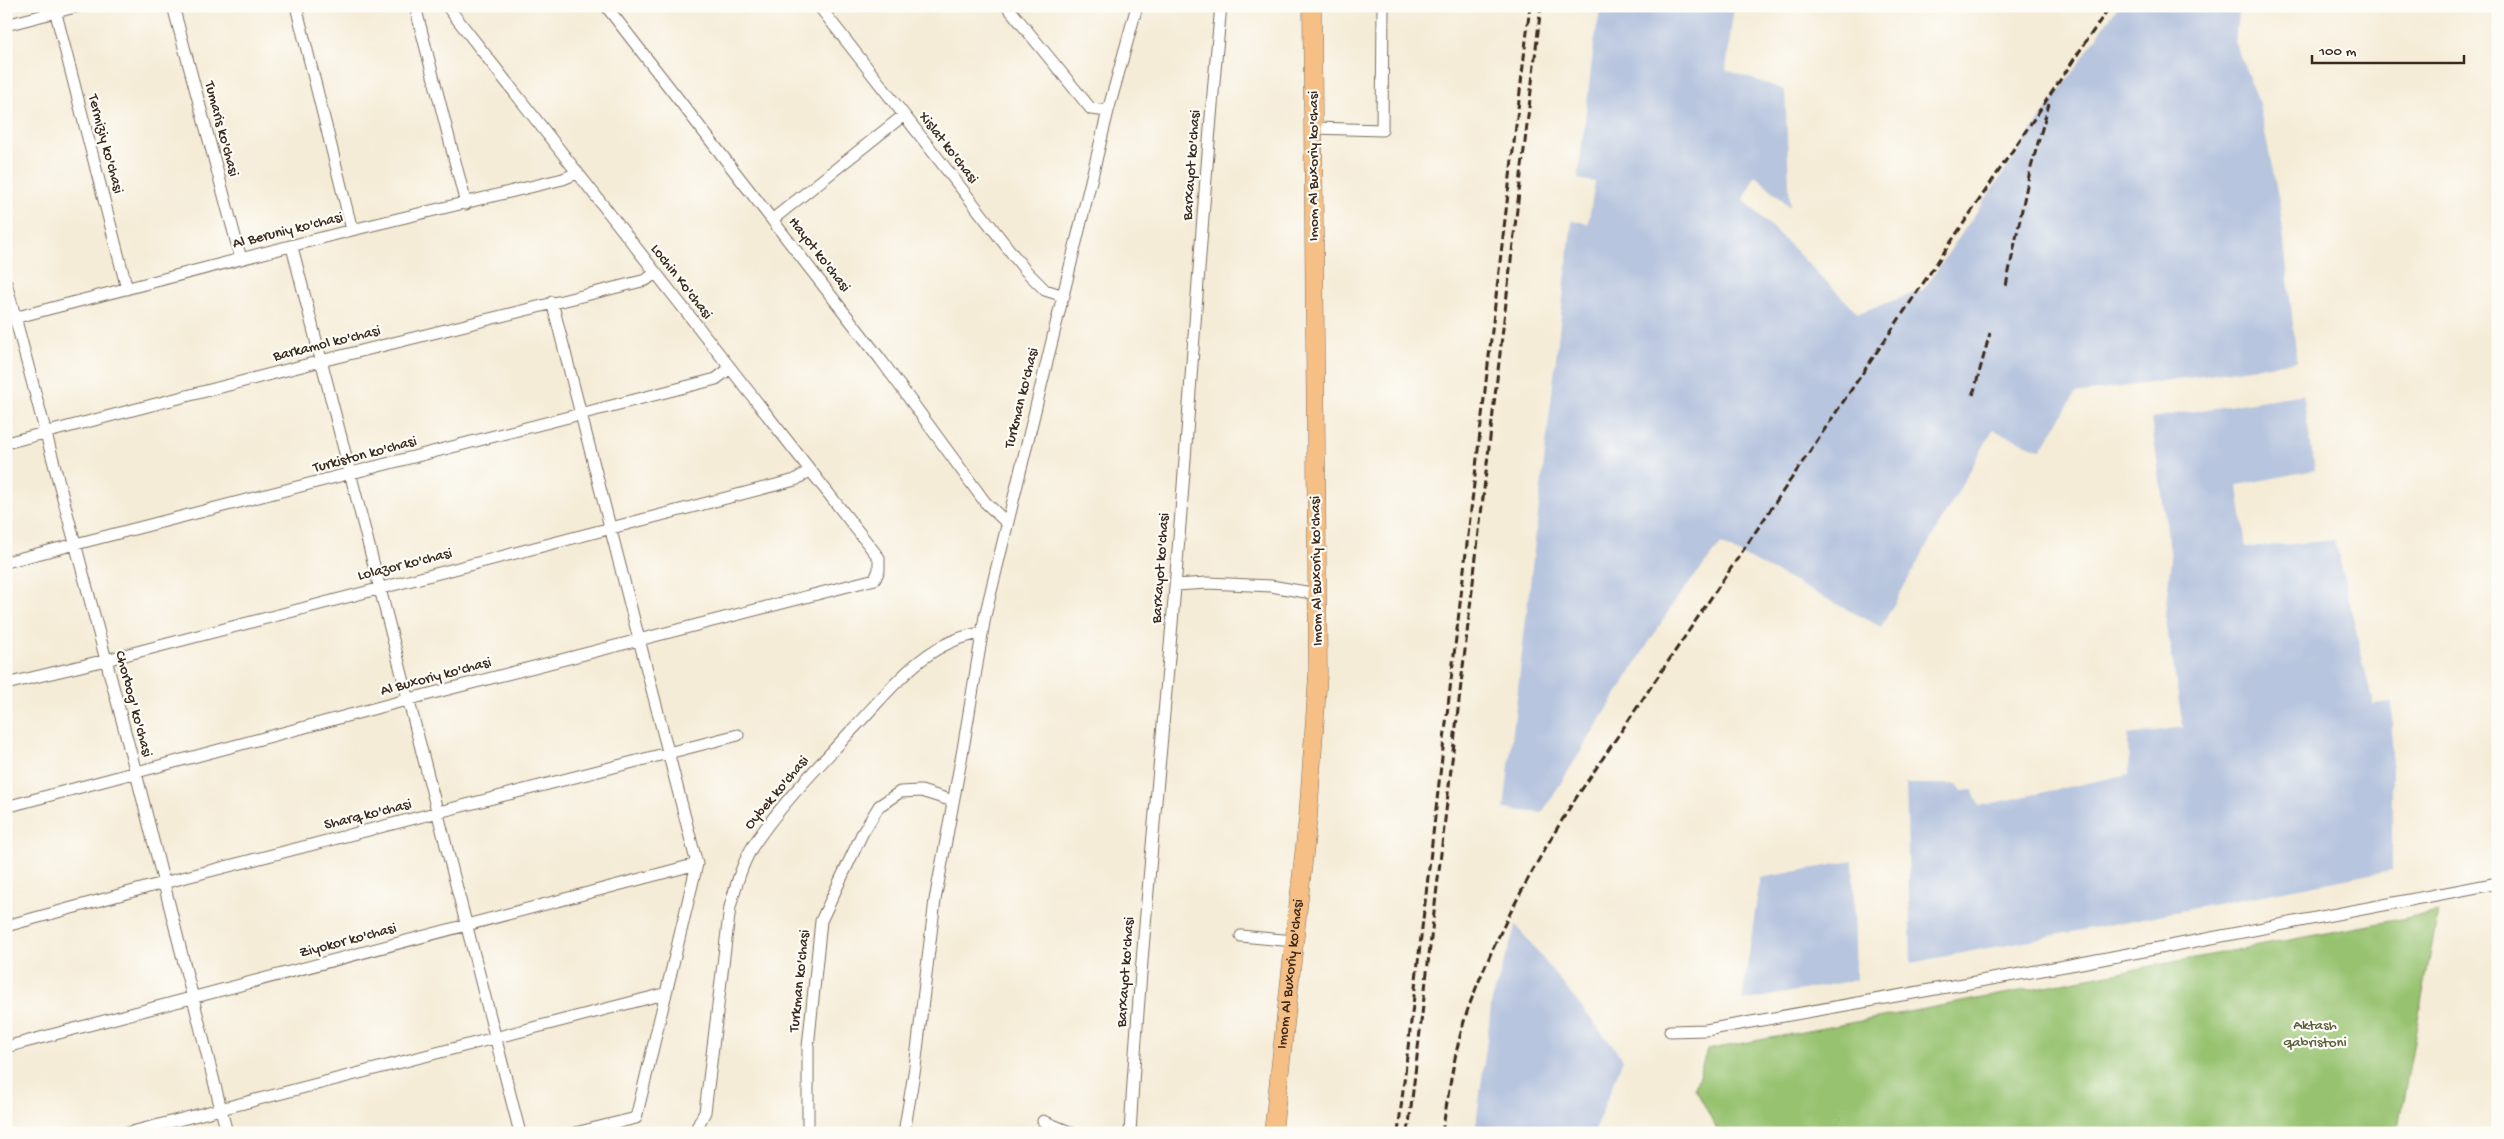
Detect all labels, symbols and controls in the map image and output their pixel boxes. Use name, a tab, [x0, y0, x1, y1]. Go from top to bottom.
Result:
scale bar	[2312, 32, 2464, 64]
text: 100 m	[2318, 43, 2357, 61]
street label: Tumaris ko'chasi	[199, 78, 242, 179]
street label: Termiziy ko'chasi	[83, 91, 127, 196]
street label: Imom Al Buxoriy ko'chasi	[1305, 91, 1323, 241]
street label: Xislat ko'chasi	[914, 108, 982, 188]
street label: Barxayot ko'chasi	[1179, 109, 1205, 222]
street label: Al Beruniy ko'chasi	[231, 209, 345, 253]
street label: Hayot ko'chasi	[784, 214, 854, 296]
street label: Lochin Ko'chasi	[646, 241, 716, 323]
street label: Barkamol ko'chasi	[270, 322, 383, 366]
street label: Turkman ko'chasi	[1001, 346, 1043, 451]
street label: Turkiston ko'chasi	[310, 432, 419, 478]
street label: Imom Al Buxoriy ko'chasi	[1307, 496, 1327, 646]
street label: Barxayot ko'chasi	[1148, 512, 1174, 625]
street label: Lolazor ko'chasi	[356, 545, 454, 585]
street label: Chorbog' ko'chasi	[110, 649, 156, 759]
street label: Al Buxoriy ko'chasi	[379, 654, 493, 700]
street label: Oybek ko'chasi	[741, 752, 813, 834]
street label: Sharq ko'chasi	[322, 795, 414, 835]
street label: Imom Al Buxoriy ko'chasi	[1273, 898, 1308, 1050]
street label: Barxayot ko'chasi	[1113, 916, 1139, 1029]
street label: Ziyokor ko'chasi	[297, 919, 399, 963]
street label: Turkman ko'chasi	[786, 929, 814, 1034]
park label: Aktash qabristoni	[2283, 1017, 2347, 1052]

